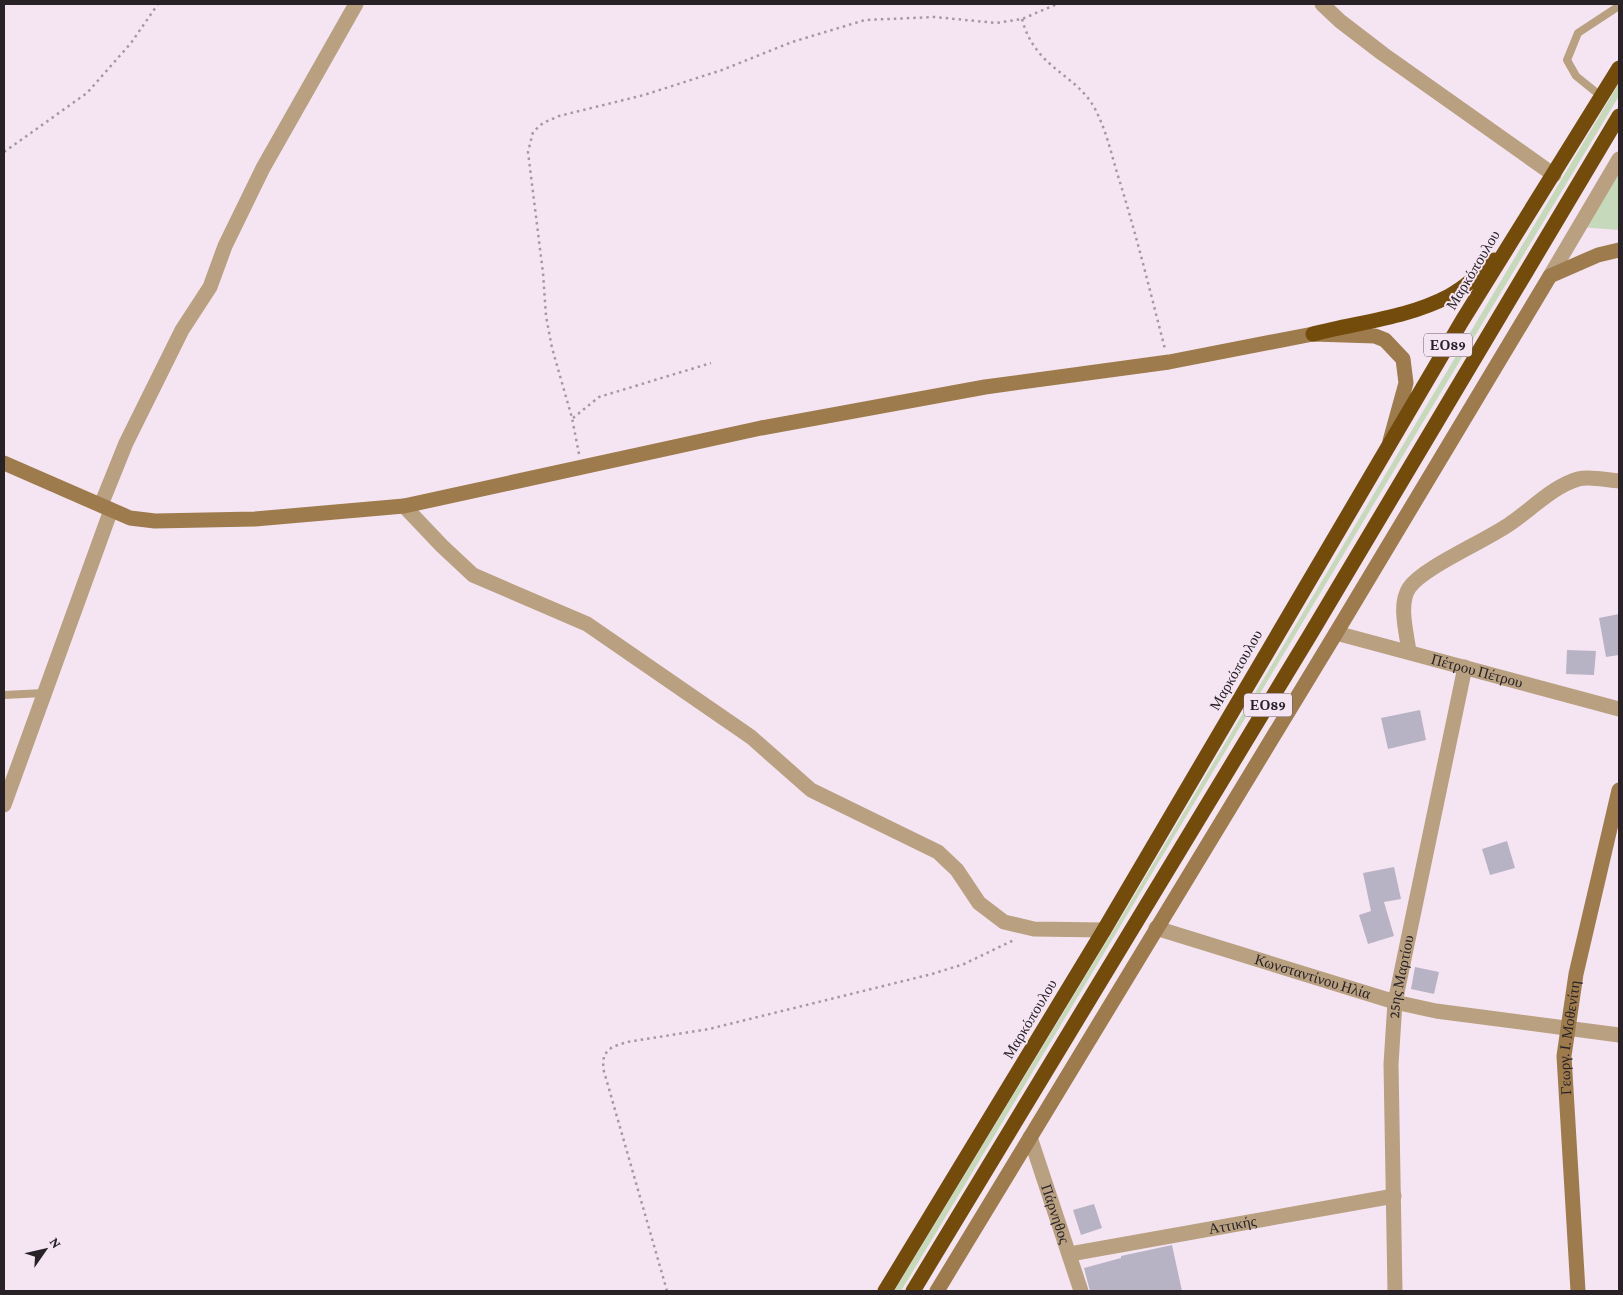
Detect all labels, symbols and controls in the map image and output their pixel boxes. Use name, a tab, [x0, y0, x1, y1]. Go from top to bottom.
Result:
street label: Μαρκόπουλου	[1443, 227, 1503, 313]
road number: ΕΟ89	[1424, 334, 1472, 356]
street label: Μαρκόπουλου	[1207, 627, 1265, 713]
street label: Πέτρου Πέτρου	[1430, 651, 1525, 691]
road number: ΕΟ89	[1244, 694, 1292, 716]
street label: 25ης Μαρτίου	[1386, 934, 1417, 1019]
street label: Κωνσταντίνου Ηλία	[1253, 951, 1373, 1002]
street label: Μαρκόπουλου	[1000, 976, 1060, 1062]
street label: Γεωργ. Ι. Μοθενίτη	[1556, 979, 1583, 1096]
street label: Πάρνηθος	[1038, 1182, 1073, 1246]
street label: Αττικής	[1207, 1213, 1258, 1237]
north arrow	[20, 1225, 70, 1275]
text: N	[46, 1234, 65, 1252]

